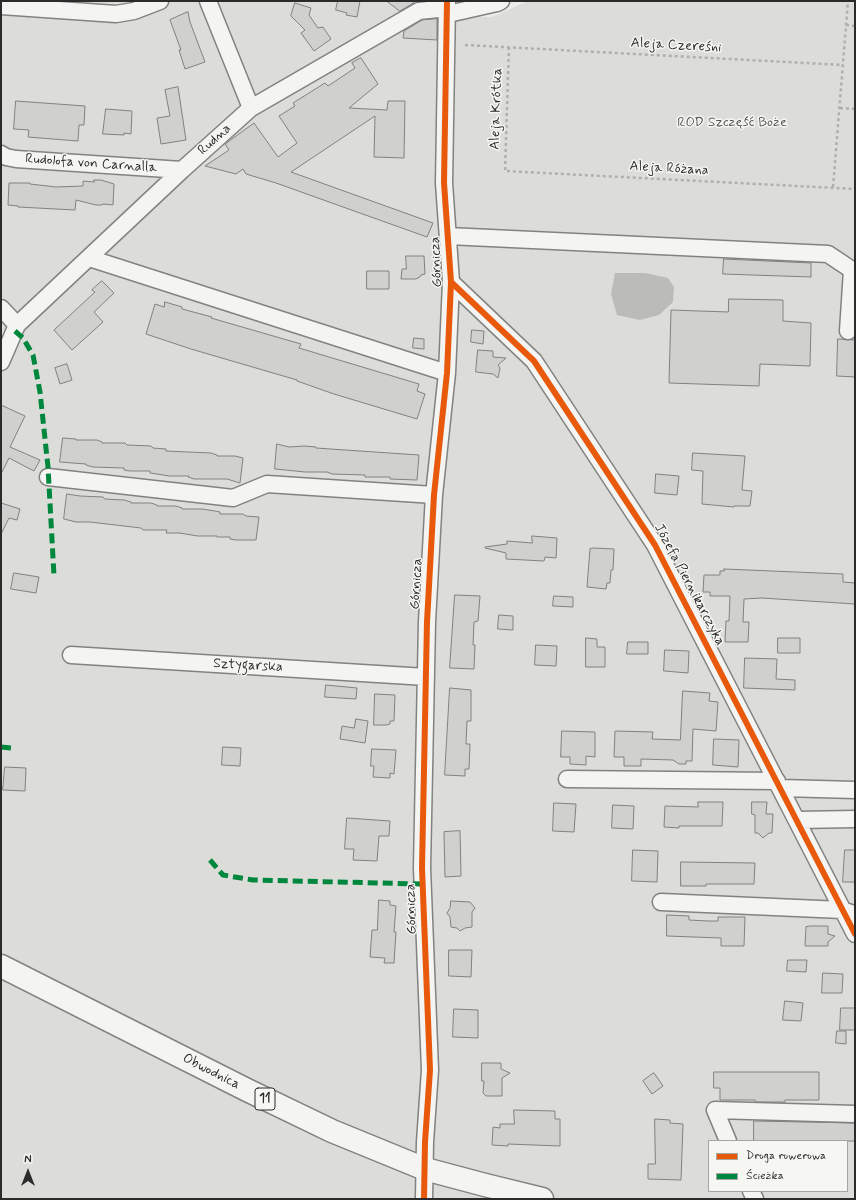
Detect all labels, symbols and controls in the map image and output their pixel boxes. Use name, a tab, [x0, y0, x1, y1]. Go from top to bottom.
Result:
street label: Aleja Czereśni	[630, 35, 722, 57]
street label: Aleja Krótka	[487, 68, 507, 150]
park label: ROD Szczęść Boże	[677, 115, 787, 131]
street label: Rudna	[195, 121, 235, 159]
street label: Rudolofa von Carnalla	[25, 151, 157, 177]
street label: Aleja Różana	[629, 159, 709, 179]
street label: Górnicza	[427, 236, 447, 288]
street label: Józefa Piernikarczyka	[650, 521, 728, 649]
street label: Górnicza	[407, 558, 427, 610]
street label: Sztygarska	[213, 656, 283, 676]
street label: Górnicza	[403, 883, 421, 935]
street label: Obwodnica	[179, 1050, 243, 1094]
road number: 11	[255, 1088, 275, 1110]
legend	[708, 1140, 848, 1192]
text: Droga rowerowa	[746, 1148, 826, 1164]
north arrow	[8, 1152, 48, 1192]
text: N	[24, 1153, 32, 1167]
text: Ścieżka	[746, 1168, 784, 1184]

